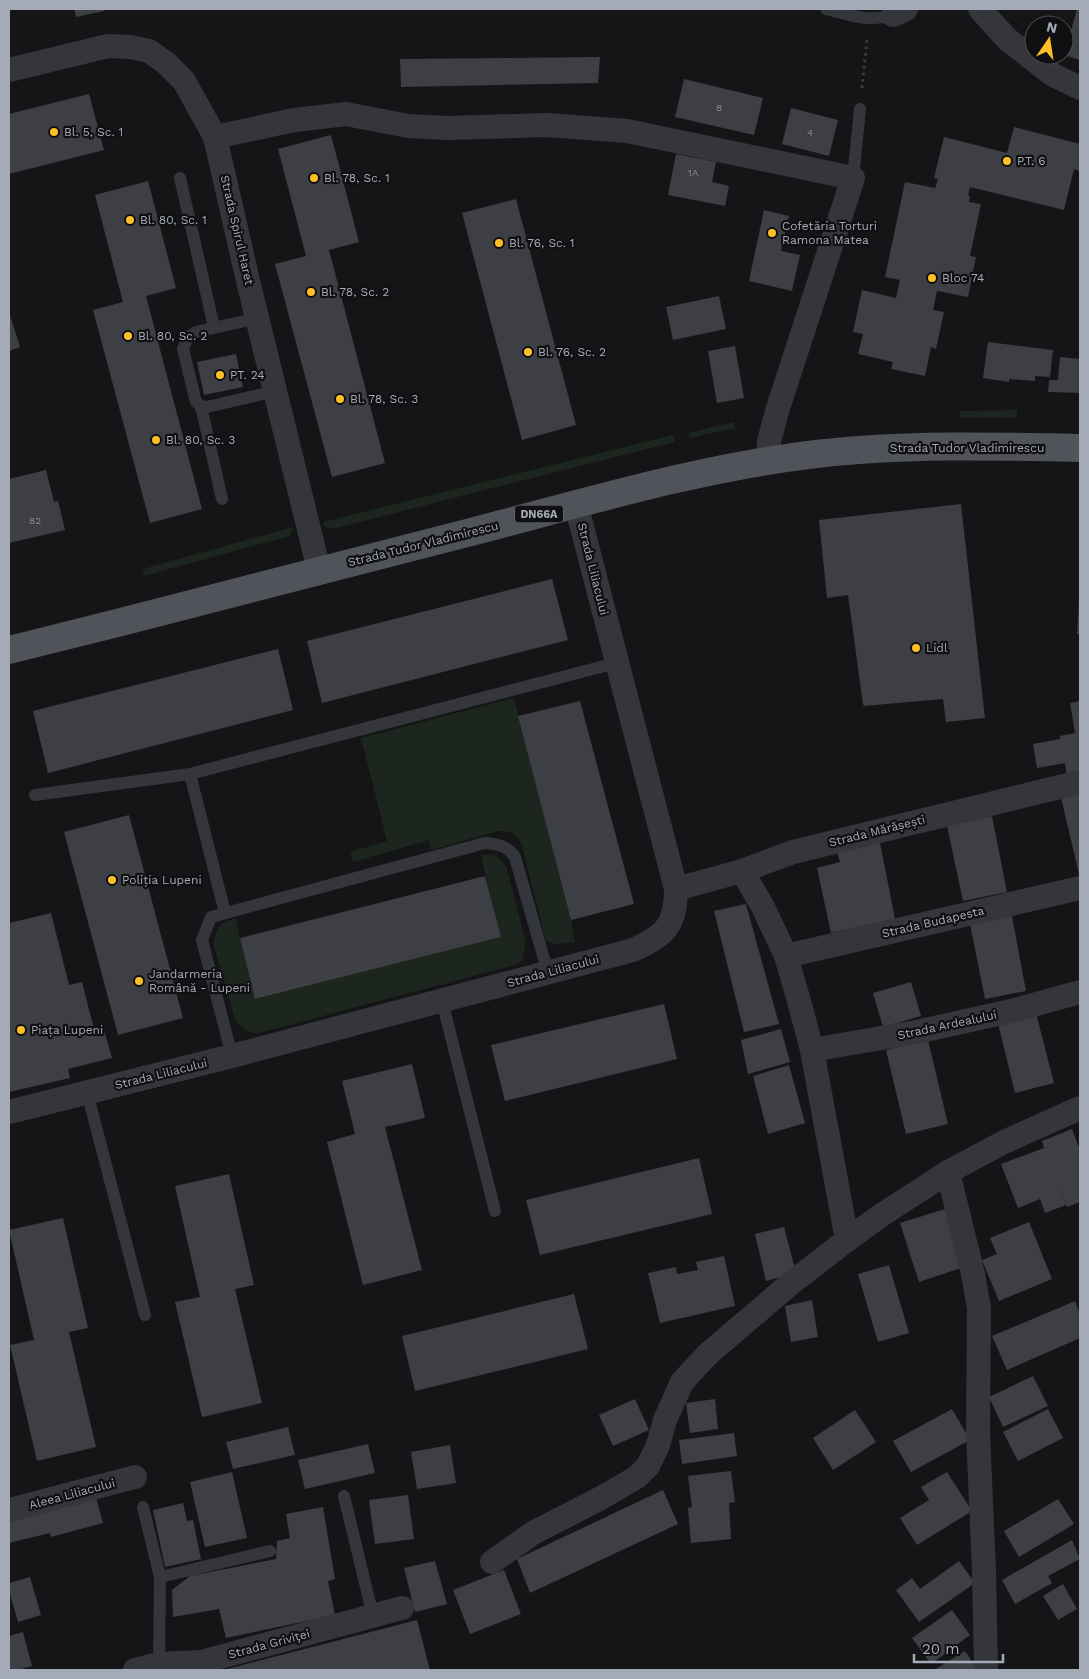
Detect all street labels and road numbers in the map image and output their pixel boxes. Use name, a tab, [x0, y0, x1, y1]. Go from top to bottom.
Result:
street label: Strada Spirul Haret	[218, 174, 256, 286]
street label: Strada Tudor Vladimirescu	[890, 441, 1044, 455]
road number: DN66A	[515, 506, 563, 522]
street label: Strada Tudor Vladimirescu	[346, 519, 500, 569]
street label: Strada Liliacului	[575, 521, 611, 617]
street label: Strada Mărășești	[827, 812, 927, 850]
street label: Strada Budapesta	[880, 903, 986, 941]
street label: Strada Liliacului	[505, 952, 601, 990]
street label: Strada Ardealului	[896, 1008, 998, 1042]
street label: Strada Liliacului	[113, 1056, 209, 1092]
street label: Aleea Liliacului	[27, 1476, 117, 1512]
street label: Strada Griviţei	[227, 1626, 311, 1662]

